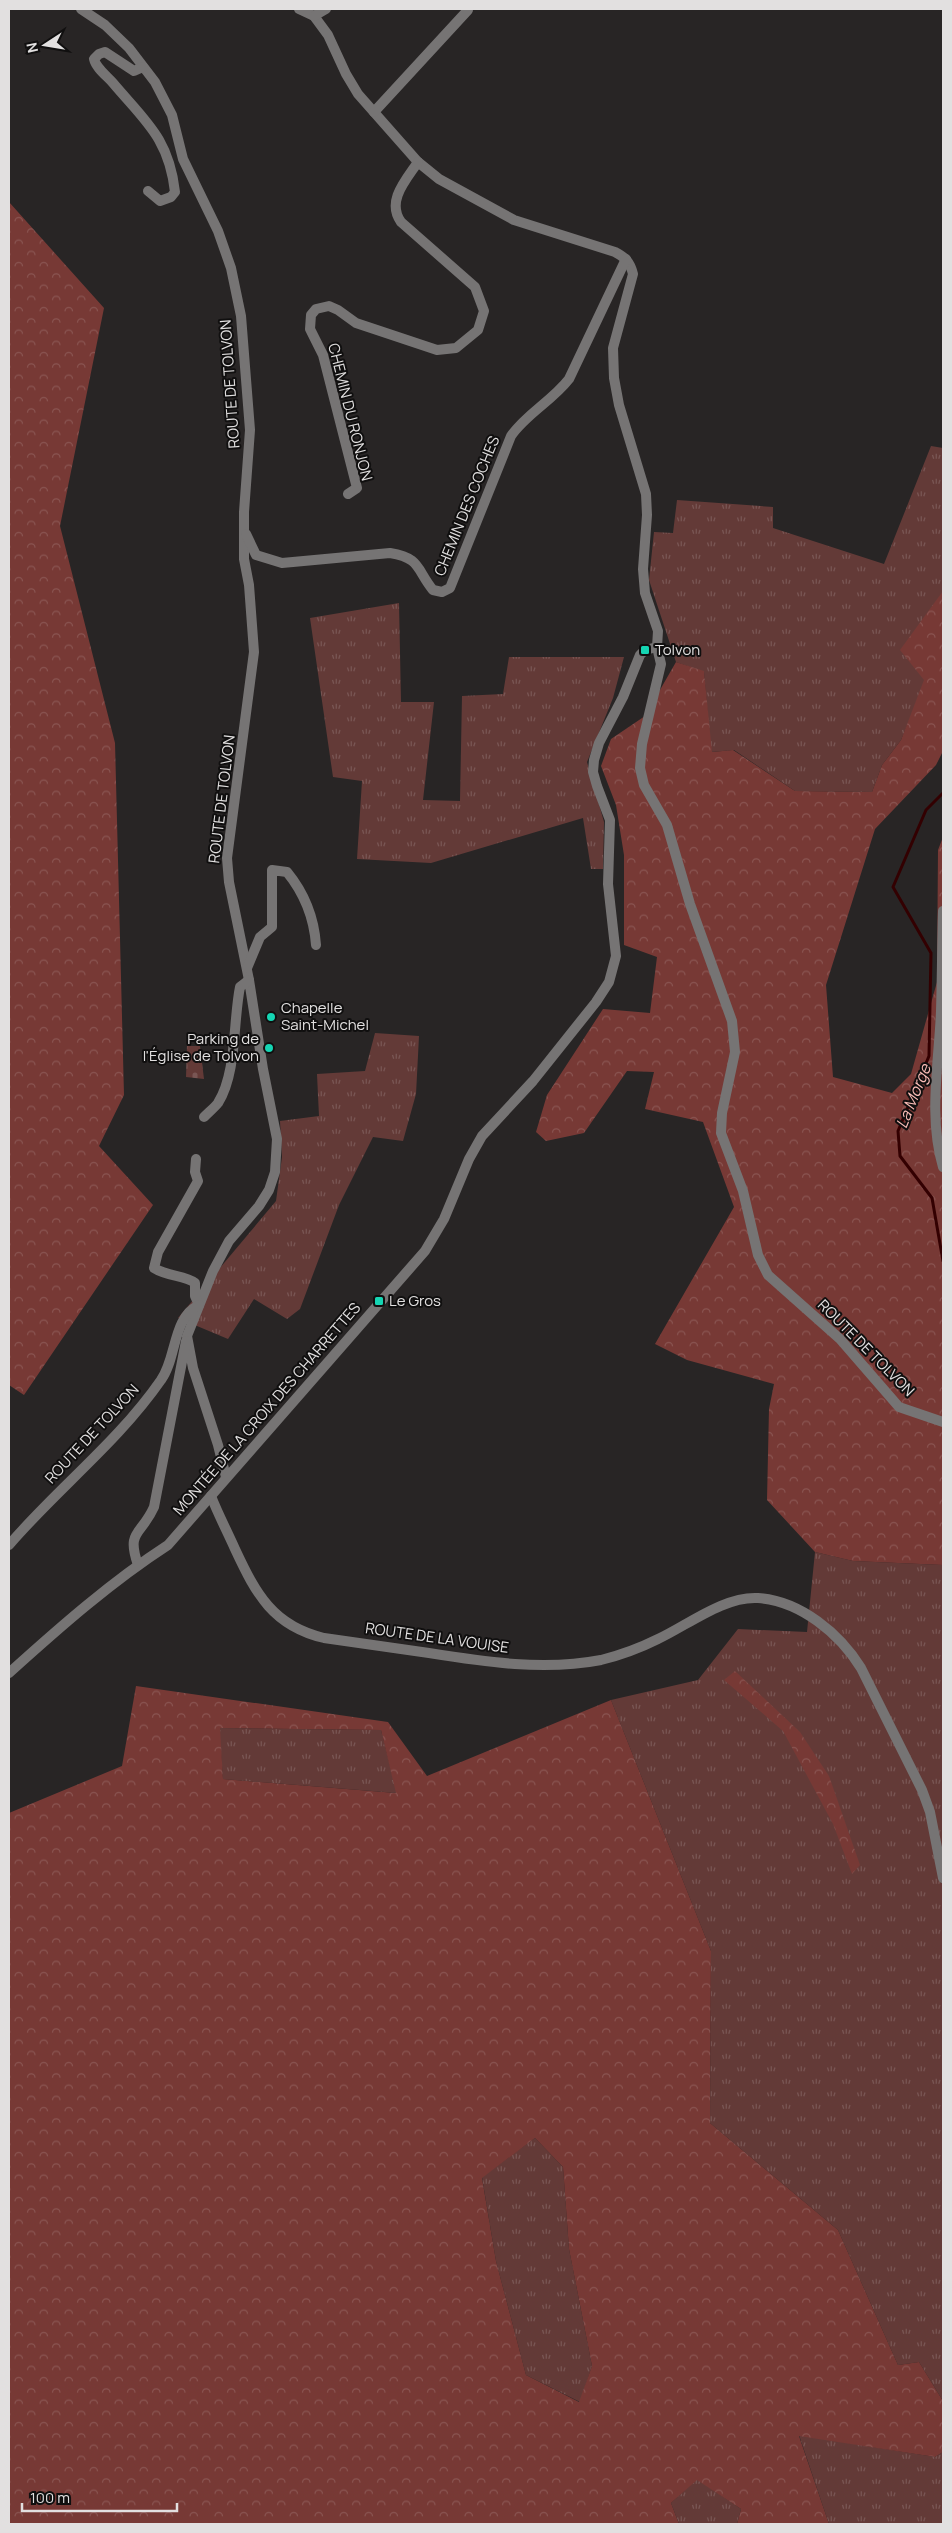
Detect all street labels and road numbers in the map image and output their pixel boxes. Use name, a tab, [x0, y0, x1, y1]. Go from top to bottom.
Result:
street label: ROUTE DE TOLVON	[215, 319, 244, 449]
street label: CHEMIN DU RONJON	[323, 341, 378, 483]
street label: CHEMIN DES COCHES	[429, 433, 504, 579]
street label: ROUTE DE TOLVON	[203, 734, 240, 864]
street label: ROUTE DE TOLVON	[813, 1295, 919, 1401]
street label: MONTÉE DE LA CROIX DES CHARRETTES	[168, 1298, 365, 1520]
street label: ROUTE DE TOLVON	[40, 1379, 143, 1488]
street label: ROUTE DE LA VOUISE	[364, 1617, 510, 1658]

